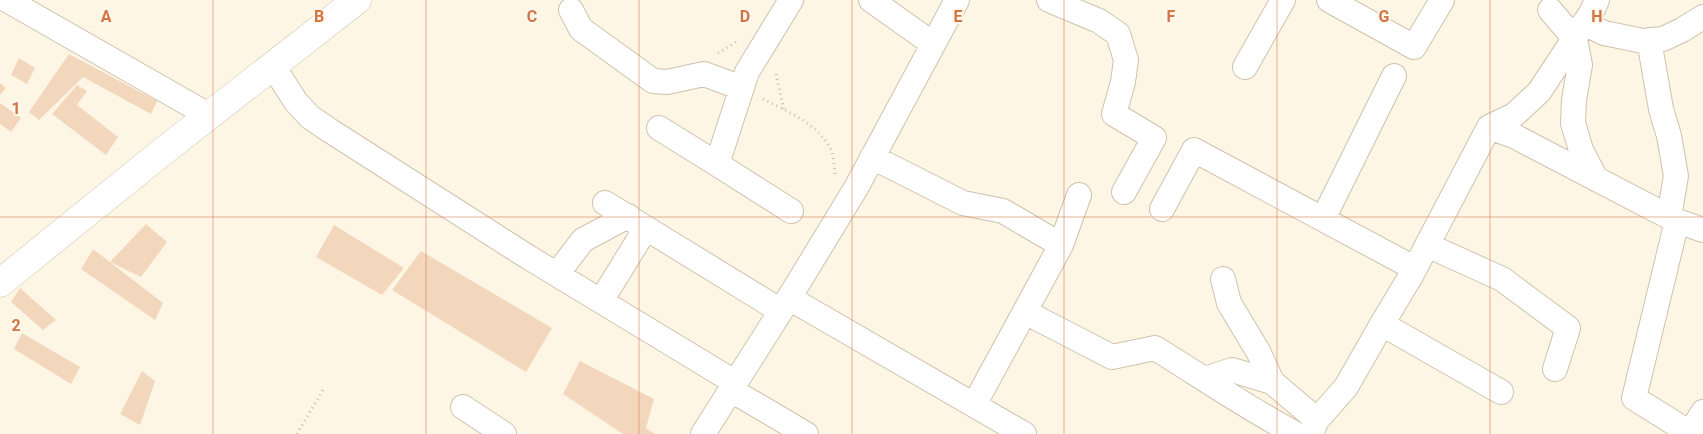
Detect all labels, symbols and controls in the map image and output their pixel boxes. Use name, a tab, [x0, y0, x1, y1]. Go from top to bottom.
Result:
text: A	[101, 7, 112, 26]
text: B	[314, 7, 324, 26]
text: C	[527, 7, 537, 26]
text: D	[740, 7, 750, 26]
text: E	[954, 7, 963, 26]
text: F	[1167, 7, 1176, 26]
text: G	[1379, 7, 1390, 26]
text: H	[1591, 7, 1603, 26]
text: 1	[11, 99, 21, 118]
text: 2	[11, 316, 21, 335]

